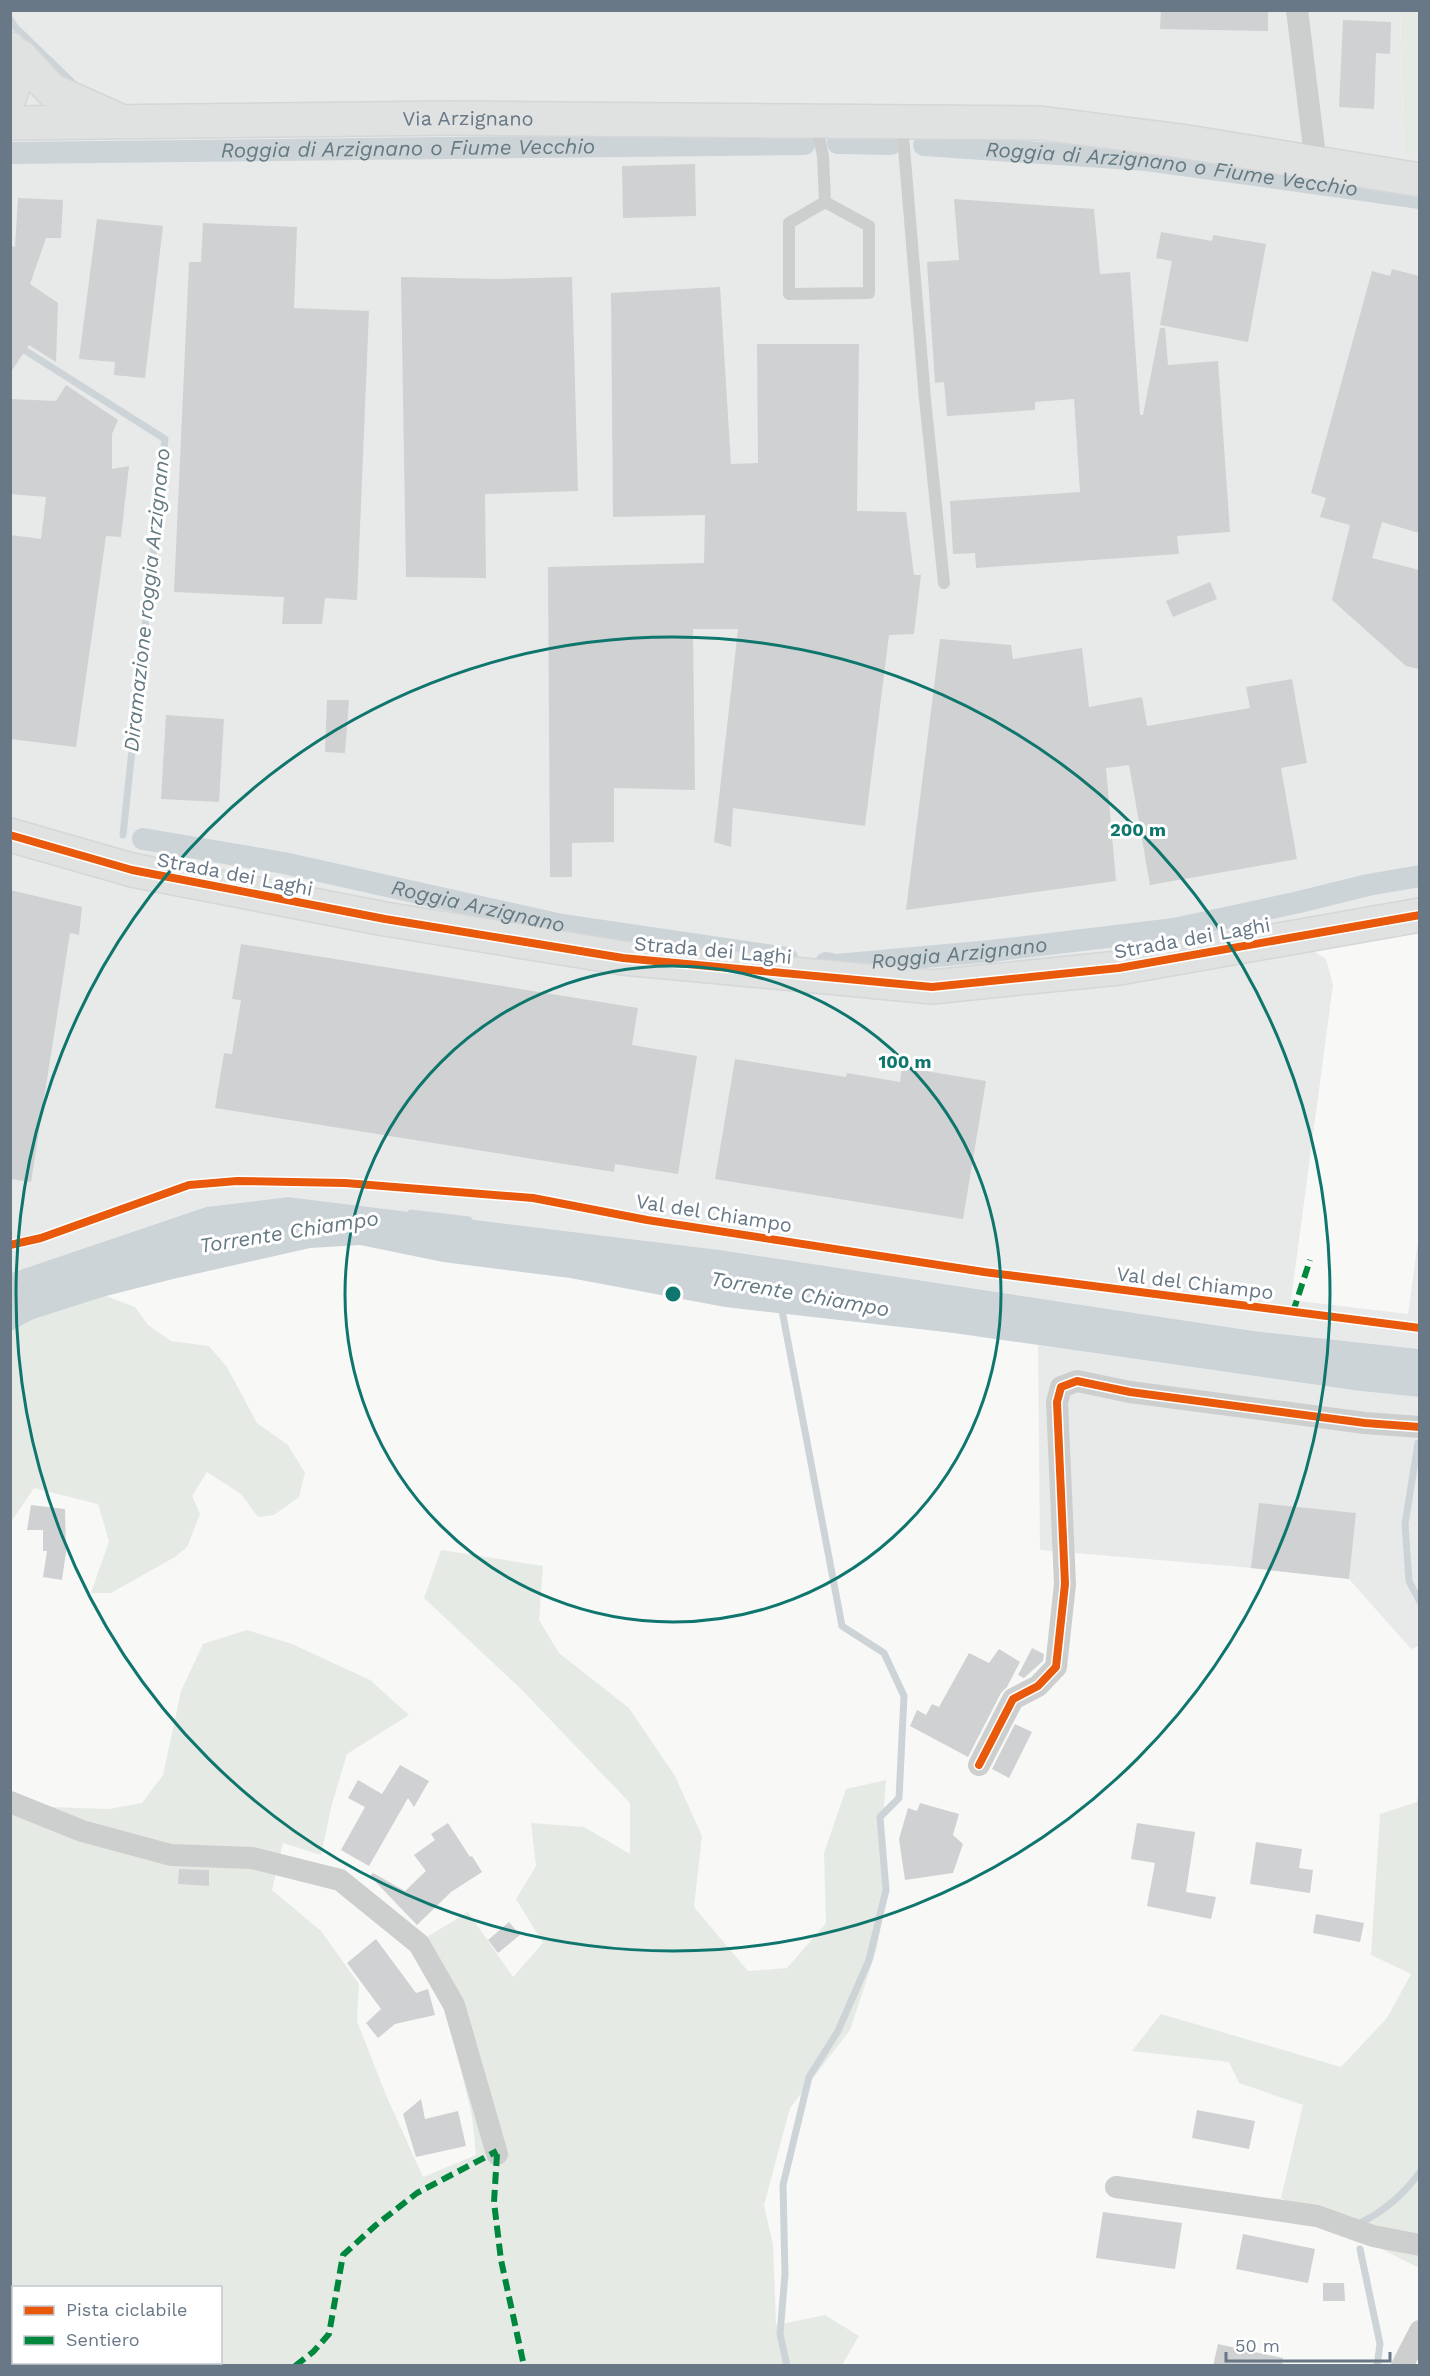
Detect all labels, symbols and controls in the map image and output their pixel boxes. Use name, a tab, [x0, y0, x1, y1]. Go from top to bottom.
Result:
street label: Via Arzignano	[402, 106, 534, 131]
water label: Roggia di Arzignano o Fiume Vecchio	[221, 133, 595, 163]
water label: Roggia di Arzignano o Fiume Vecchio	[985, 136, 1360, 201]
water label: Diramazione roggia Arzignano	[118, 447, 175, 753]
text: 200 m	[1110, 819, 1166, 840]
street label: Strada dei Laghi	[155, 847, 315, 901]
water label: Roggia Arzignano	[389, 874, 567, 937]
street label: Strada dei Laghi	[1112, 912, 1272, 964]
street label: Strada dei Laghi	[633, 931, 793, 969]
water label: Roggia Arzignano	[870, 931, 1049, 974]
text: 100 m	[878, 1051, 932, 1072]
street label: Val del Chiampo	[634, 1189, 794, 1237]
water label: Torrente Chiampo	[198, 1205, 380, 1258]
street label: Val del Chiampo	[1115, 1261, 1275, 1305]
water label: Torrente Chiampo	[709, 1265, 891, 1322]
centre of rings	[663, 1284, 683, 1304]
legend	[12, 2286, 222, 2364]
text: Pista ciclabile	[66, 2299, 187, 2320]
scale bar	[1226, 2325, 1390, 2363]
text: Sentiero	[66, 2329, 140, 2350]
text: 50 m	[1235, 2335, 1280, 2356]

